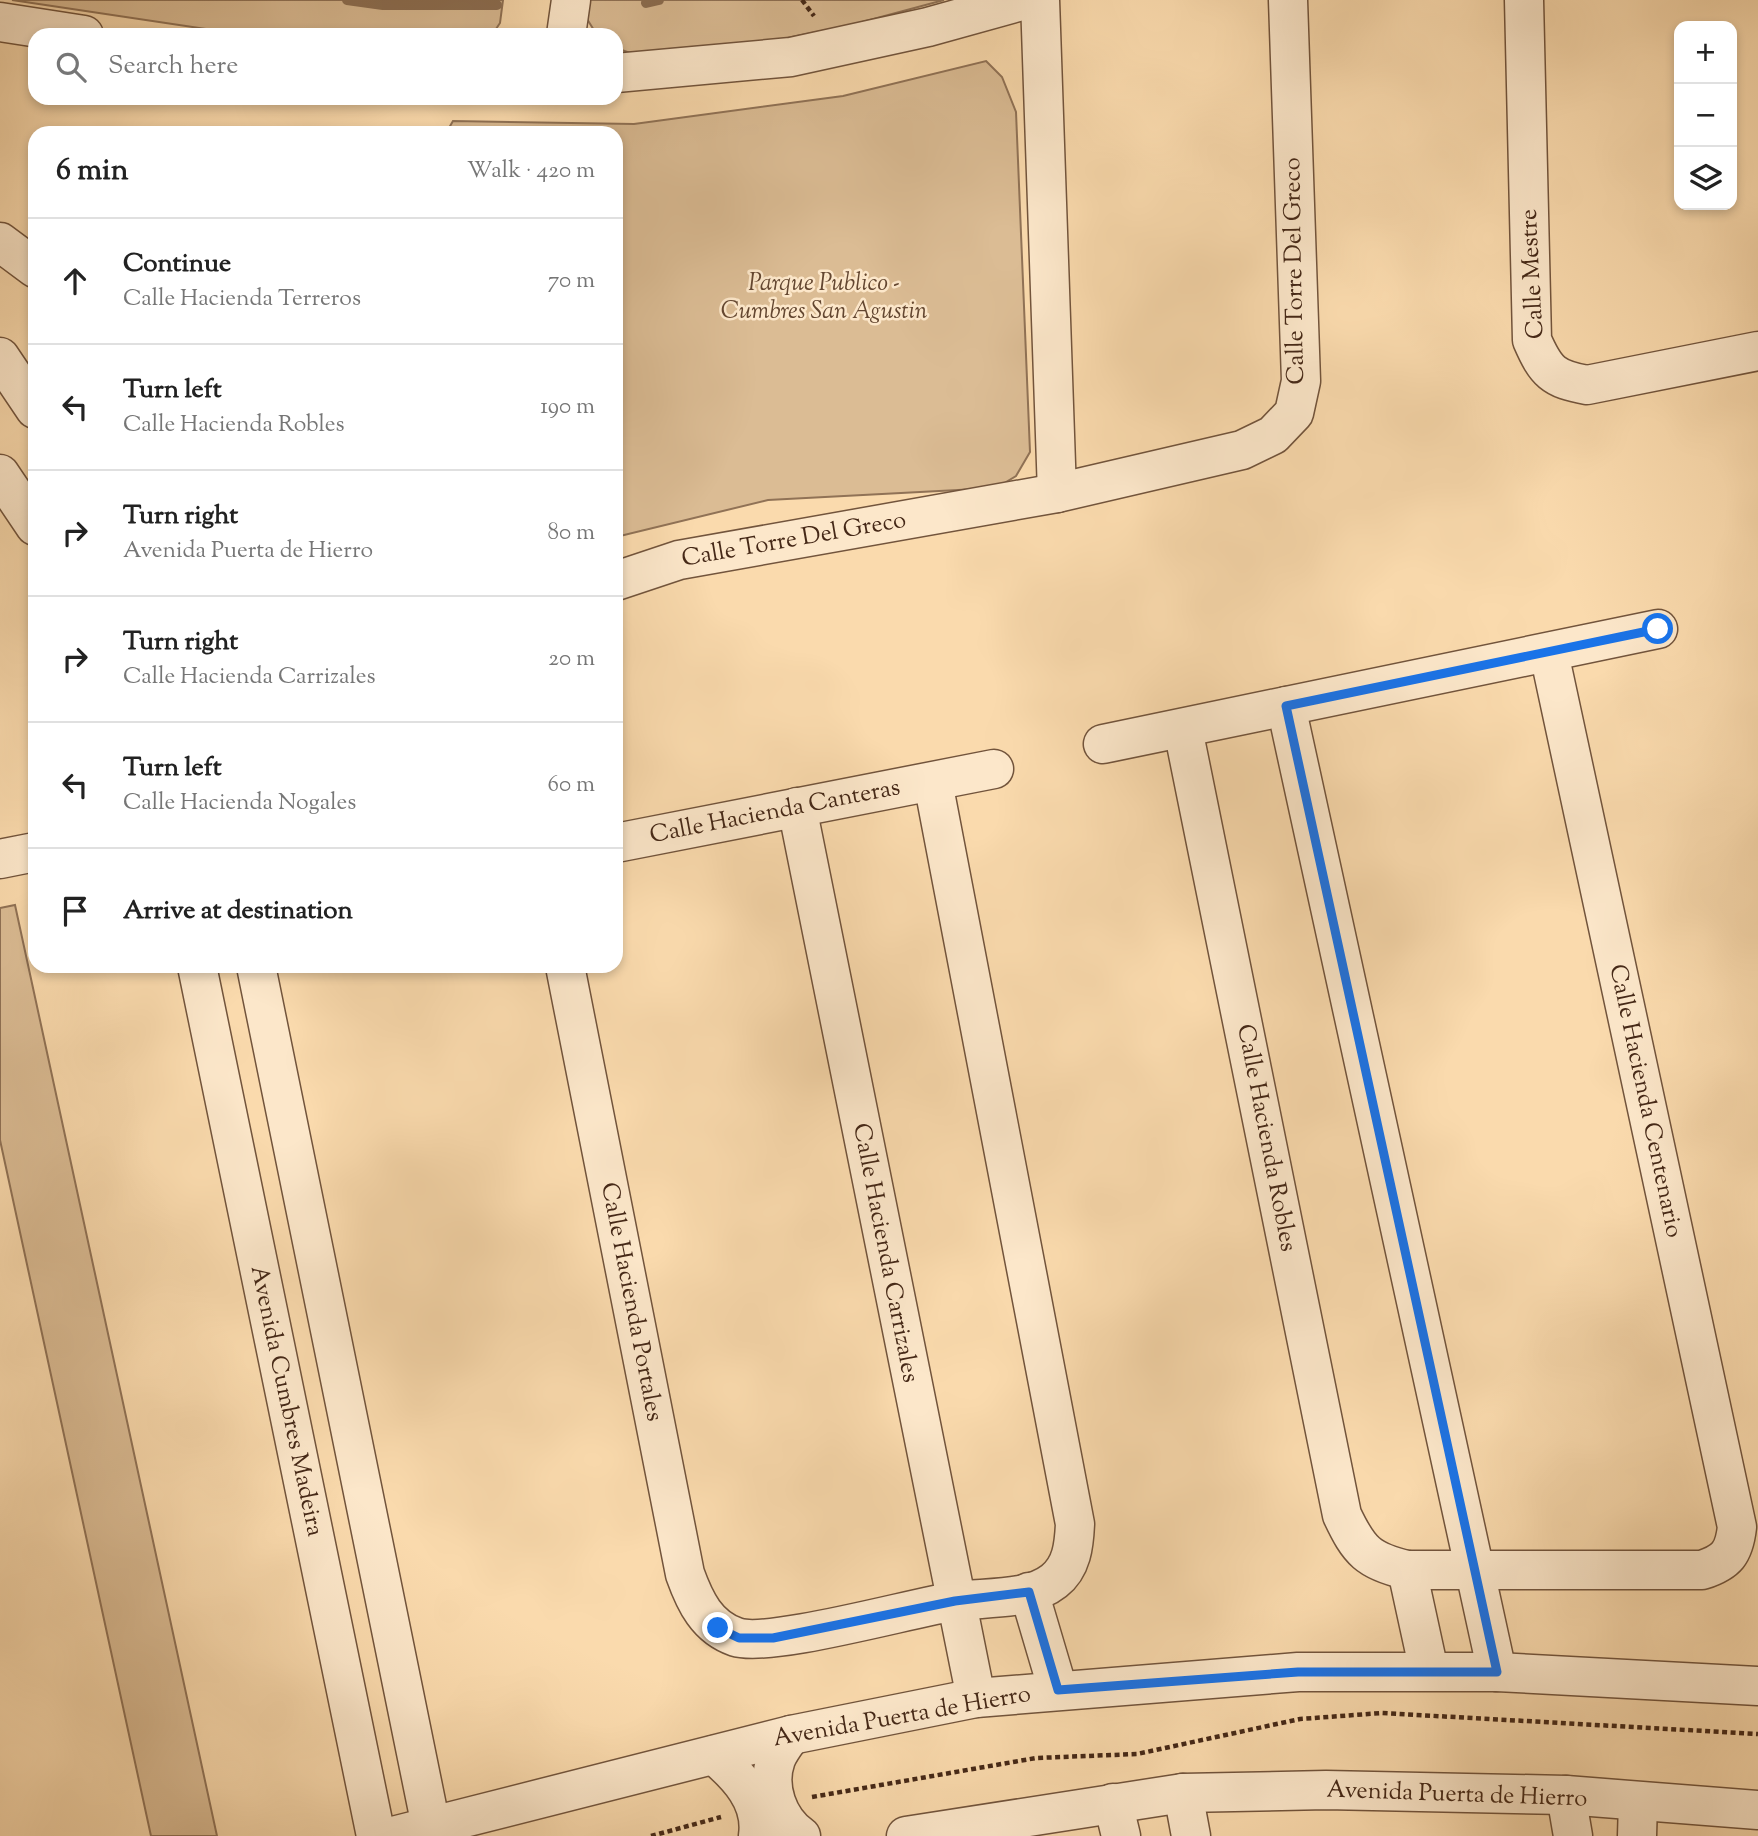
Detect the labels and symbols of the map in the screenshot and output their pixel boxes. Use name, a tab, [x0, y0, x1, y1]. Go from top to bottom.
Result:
street label: Calle Torre Del Greco	[1276, 157, 1314, 385]
street label: Calle Mestre	[1513, 208, 1553, 340]
park label: Parque Publico - Cumbres San Agustin	[721, 267, 928, 329]
street label: Calle Torre Del Greco	[679, 504, 909, 576]
route start	[1642, 613, 1673, 644]
street label: Calle Hacienda Canteras	[647, 771, 903, 853]
street label: Calle Hacienda Centenario	[1599, 961, 1691, 1241]
street label: Calle Hacienda Robles	[1227, 1021, 1305, 1255]
street label: Calle Hacienda Carrizales	[843, 1120, 927, 1386]
street label: Calle Hacienda Portales	[591, 1180, 671, 1424]
street label: Avenida Cumbres Madeira	[241, 1262, 331, 1540]
route end	[702, 1612, 733, 1643]
street label: Avenida Puerta de Hierro	[770, 1678, 1034, 1756]
street label: Avenida Puerta de Hierro	[1326, 1773, 1588, 1817]

